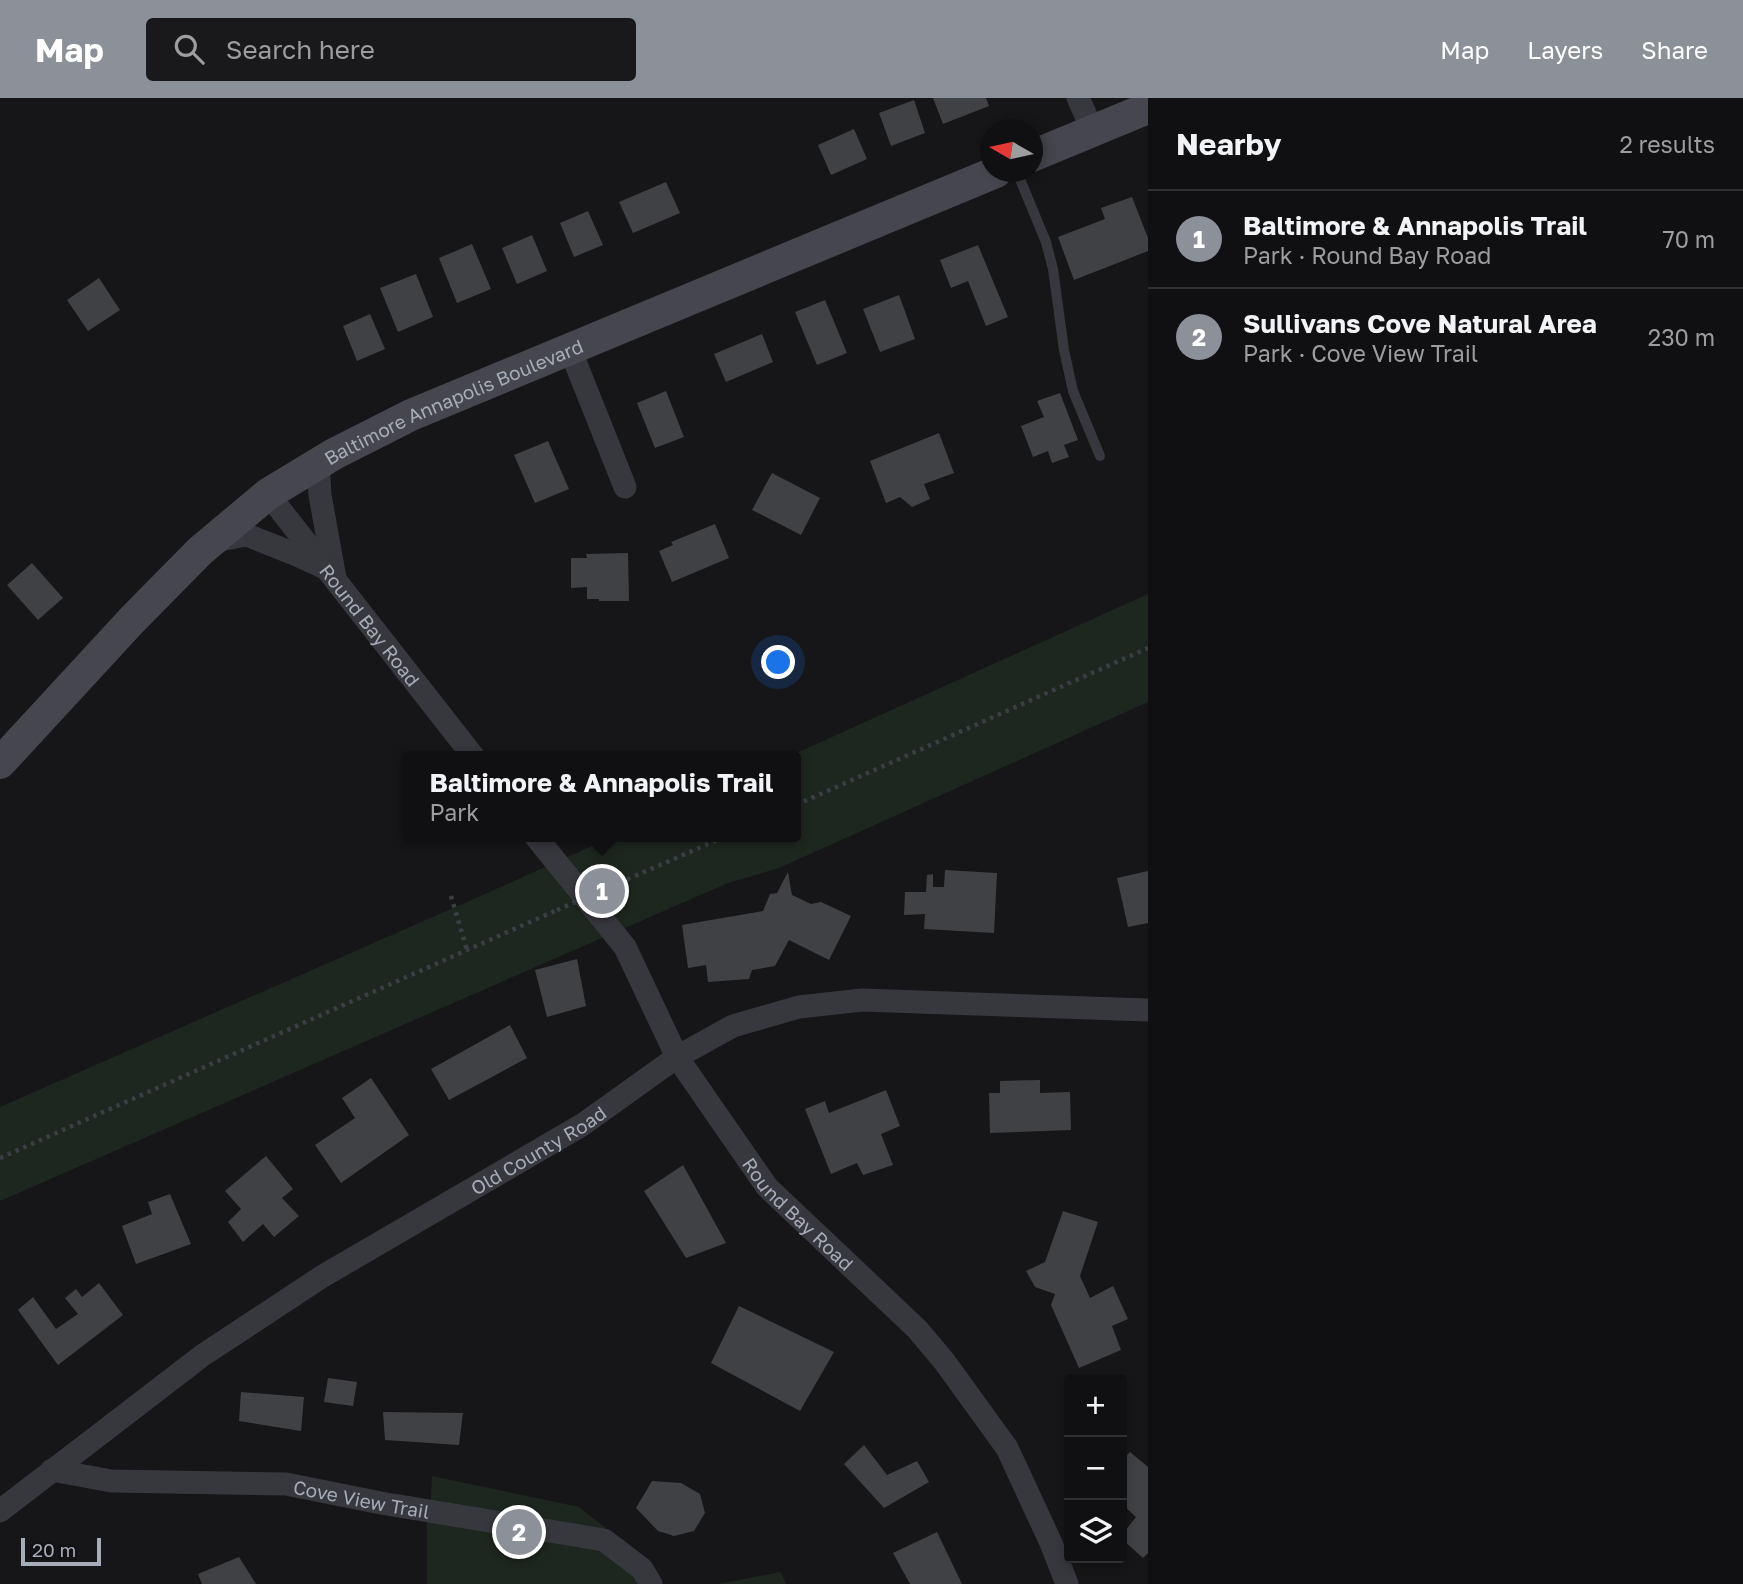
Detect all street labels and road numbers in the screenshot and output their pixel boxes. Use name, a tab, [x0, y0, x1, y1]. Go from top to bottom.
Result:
street label: Baltimore Annapolis Boulevard	[320, 333, 586, 469]
street label: Round Bay Road	[315, 559, 425, 690]
street label: Old County Road	[466, 1100, 610, 1199]
street label: Round Bay Road	[738, 1153, 859, 1275]
street label: Cove View Trail	[292, 1474, 431, 1522]

